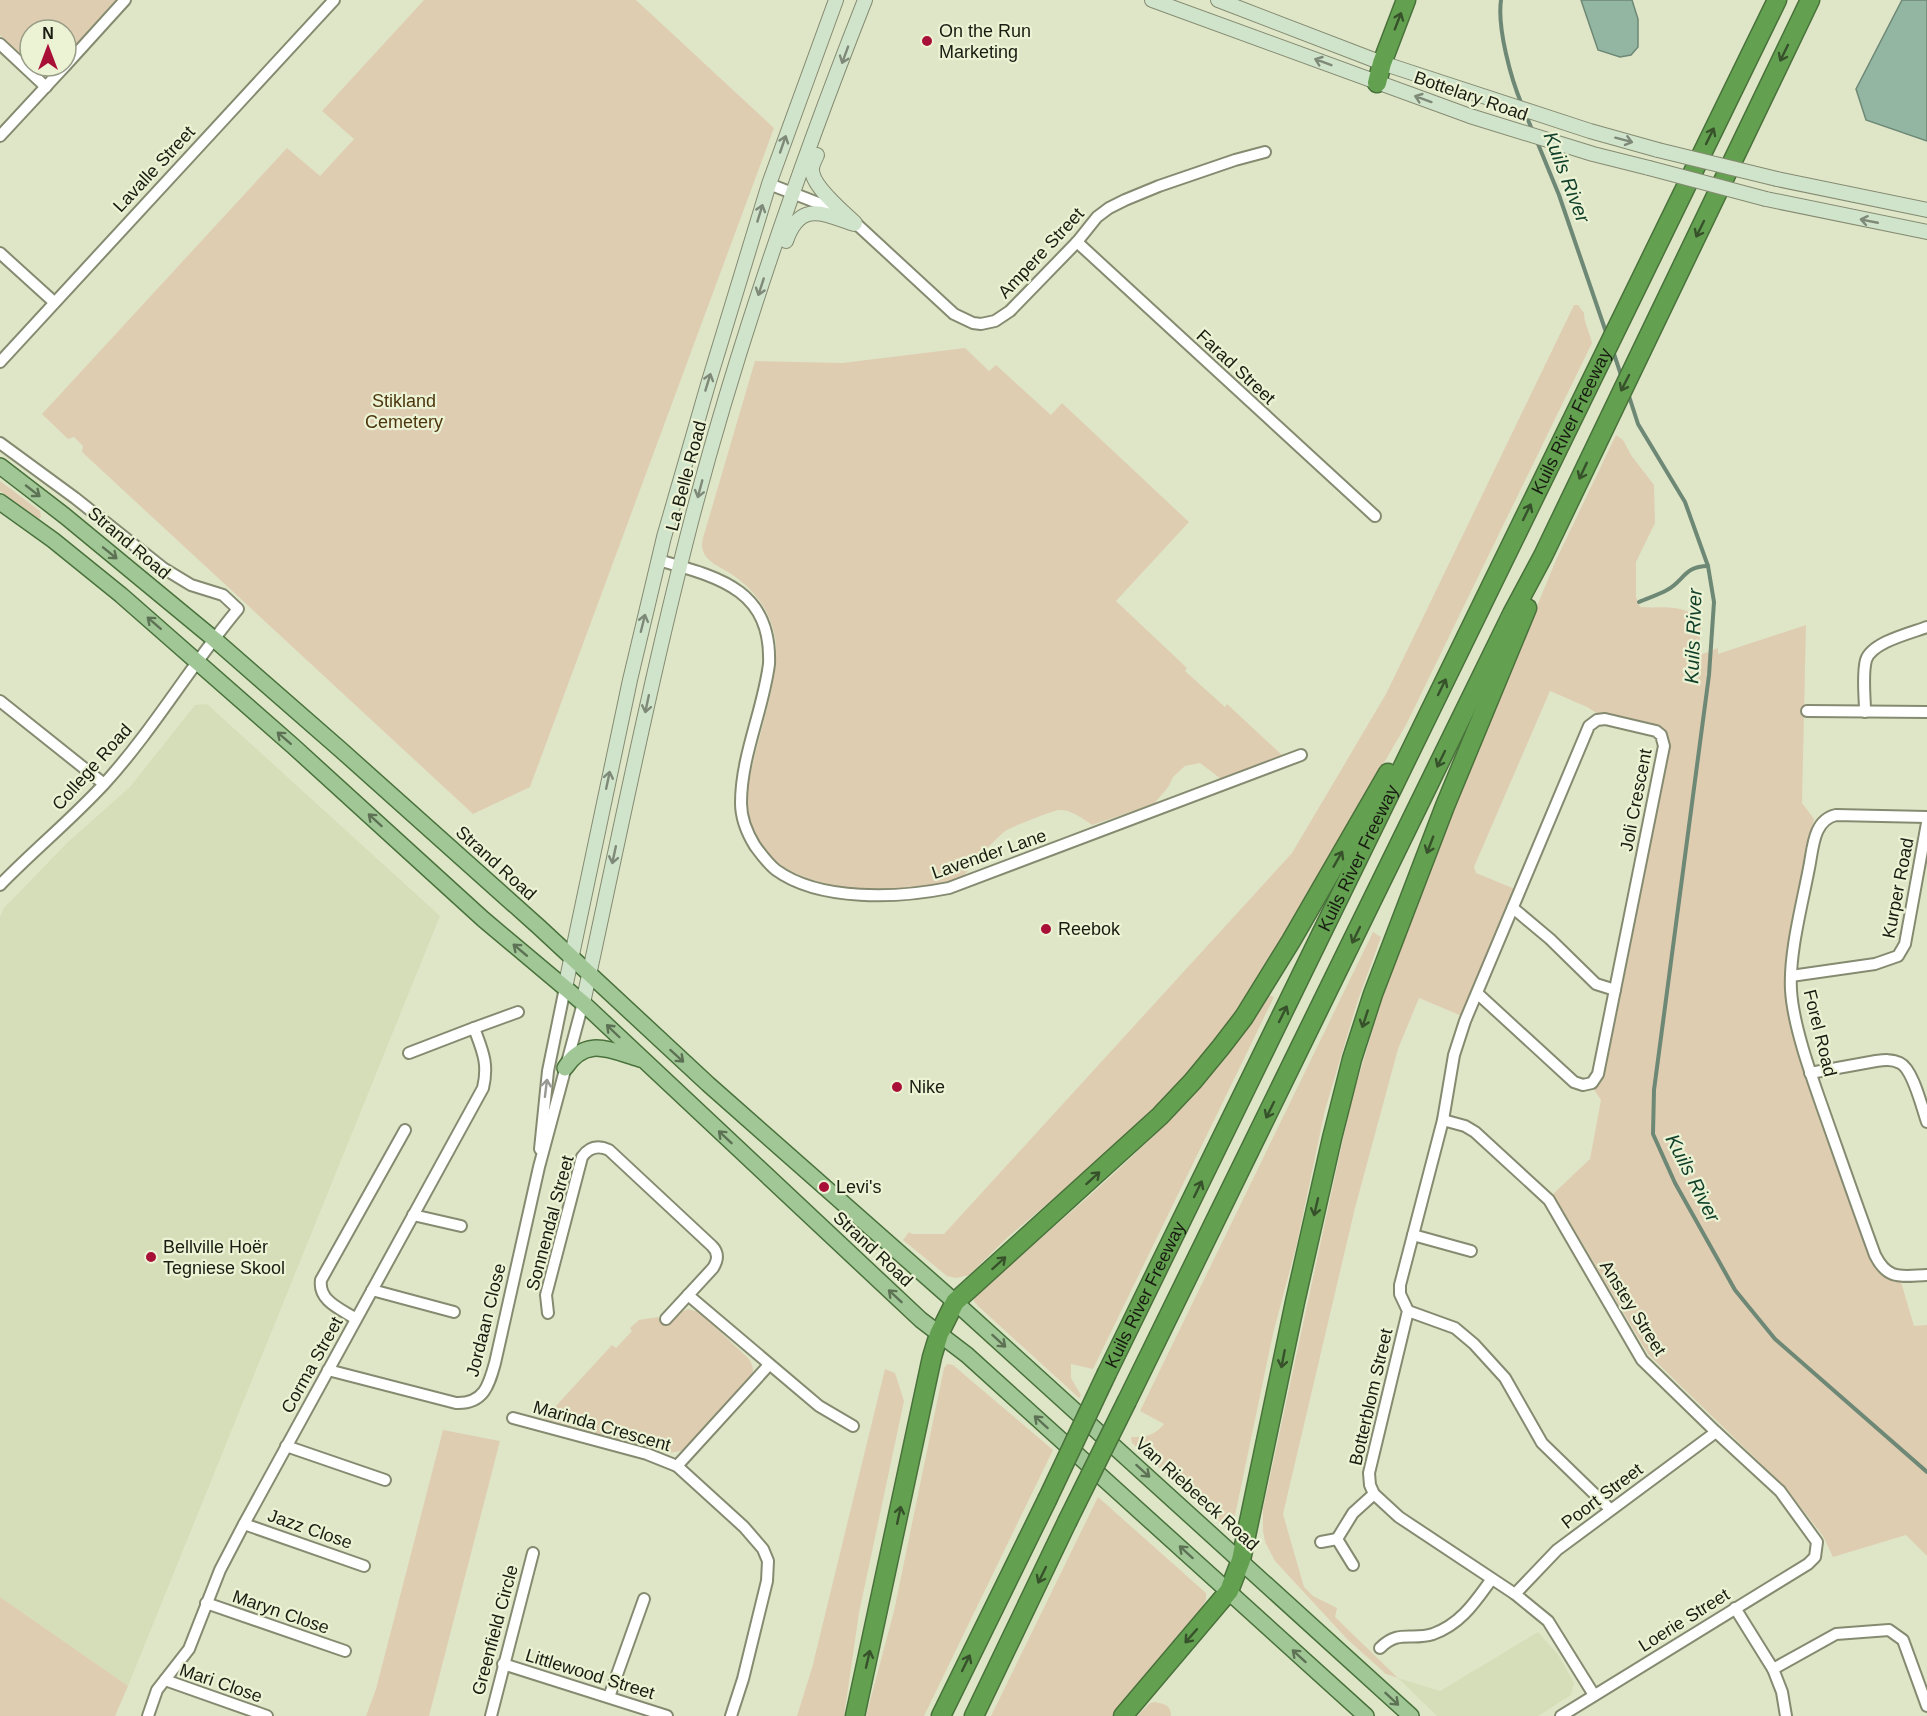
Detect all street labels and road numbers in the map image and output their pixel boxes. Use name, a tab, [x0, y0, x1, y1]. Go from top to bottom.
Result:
street label: Bottelary Road	[1411, 67, 1531, 125]
street label: Lavalle Street	[109, 122, 199, 216]
street label: Ampere Street	[994, 204, 1088, 302]
street label: Farad Street	[1193, 326, 1279, 408]
street label: Kuils River Freeway	[1527, 345, 1616, 498]
street label: La Belle Road	[662, 419, 710, 533]
street label: Strand Road	[84, 503, 174, 583]
street label: College Road	[48, 720, 136, 814]
street label: Joli Crescent	[1616, 747, 1656, 853]
street label: Kuils River Freeway	[1314, 782, 1402, 934]
street label: Strand Road	[452, 822, 540, 904]
street label: Lavender Lane	[929, 825, 1049, 883]
street label: Kurper Road	[1878, 836, 1918, 940]
street label: Forel Road	[1800, 987, 1840, 1079]
street label: Sonnendal Street	[522, 1153, 578, 1293]
street label: Strand Road	[829, 1207, 917, 1291]
street label: Kuils River Freeway	[1101, 1218, 1189, 1371]
street label: Anstey Street	[1596, 1257, 1670, 1359]
street label: Jordaan Close	[462, 1261, 510, 1379]
street label: Corma Street	[277, 1313, 347, 1417]
street label: Botterblom Street	[1346, 1327, 1396, 1467]
street label: Marinda Crescent	[531, 1397, 673, 1455]
street label: Van Riebeeck Road	[1131, 1433, 1263, 1555]
street label: Poort Street	[1558, 1459, 1646, 1533]
street label: Jazz Close	[265, 1505, 355, 1553]
street label: Greenfield Circle	[468, 1563, 522, 1697]
street label: Loerie Street	[1635, 1584, 1733, 1656]
street label: Maryn Close	[230, 1586, 332, 1638]
street label: Littlewood Street	[523, 1645, 657, 1703]
street label: Mari Close	[177, 1660, 265, 1706]

